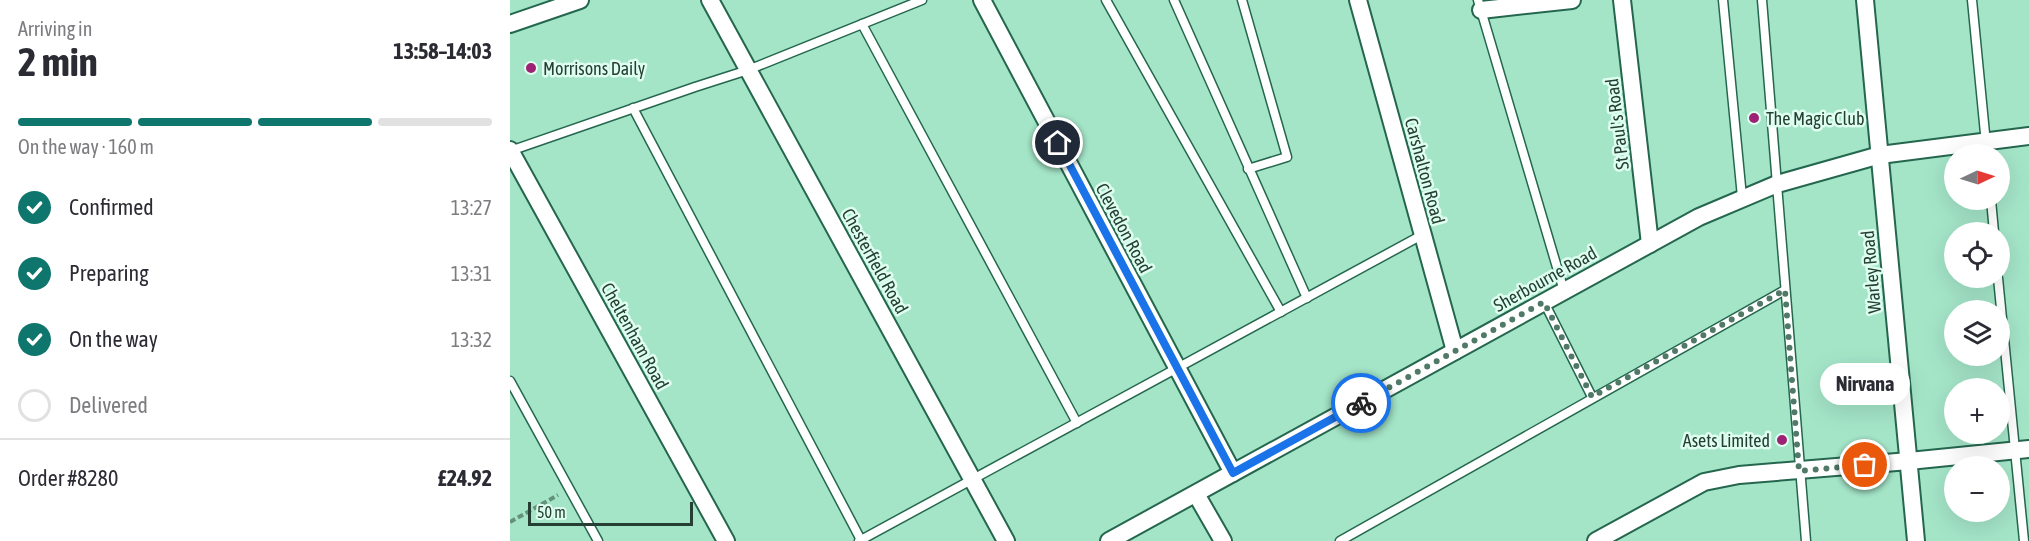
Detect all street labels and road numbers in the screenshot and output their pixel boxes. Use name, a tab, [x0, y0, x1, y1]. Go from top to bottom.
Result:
street label: St Paul's Road	[1601, 77, 1633, 171]
street label: Carshalton Road	[1401, 116, 1449, 226]
street label: Clevedon Road	[1092, 180, 1156, 276]
street label: Chesterfield Road	[837, 205, 913, 317]
street label: Warley Road	[1857, 230, 1885, 314]
street label: Sherbourne Road	[1490, 242, 1600, 316]
street label: Cheltenham Road	[597, 279, 673, 393]

